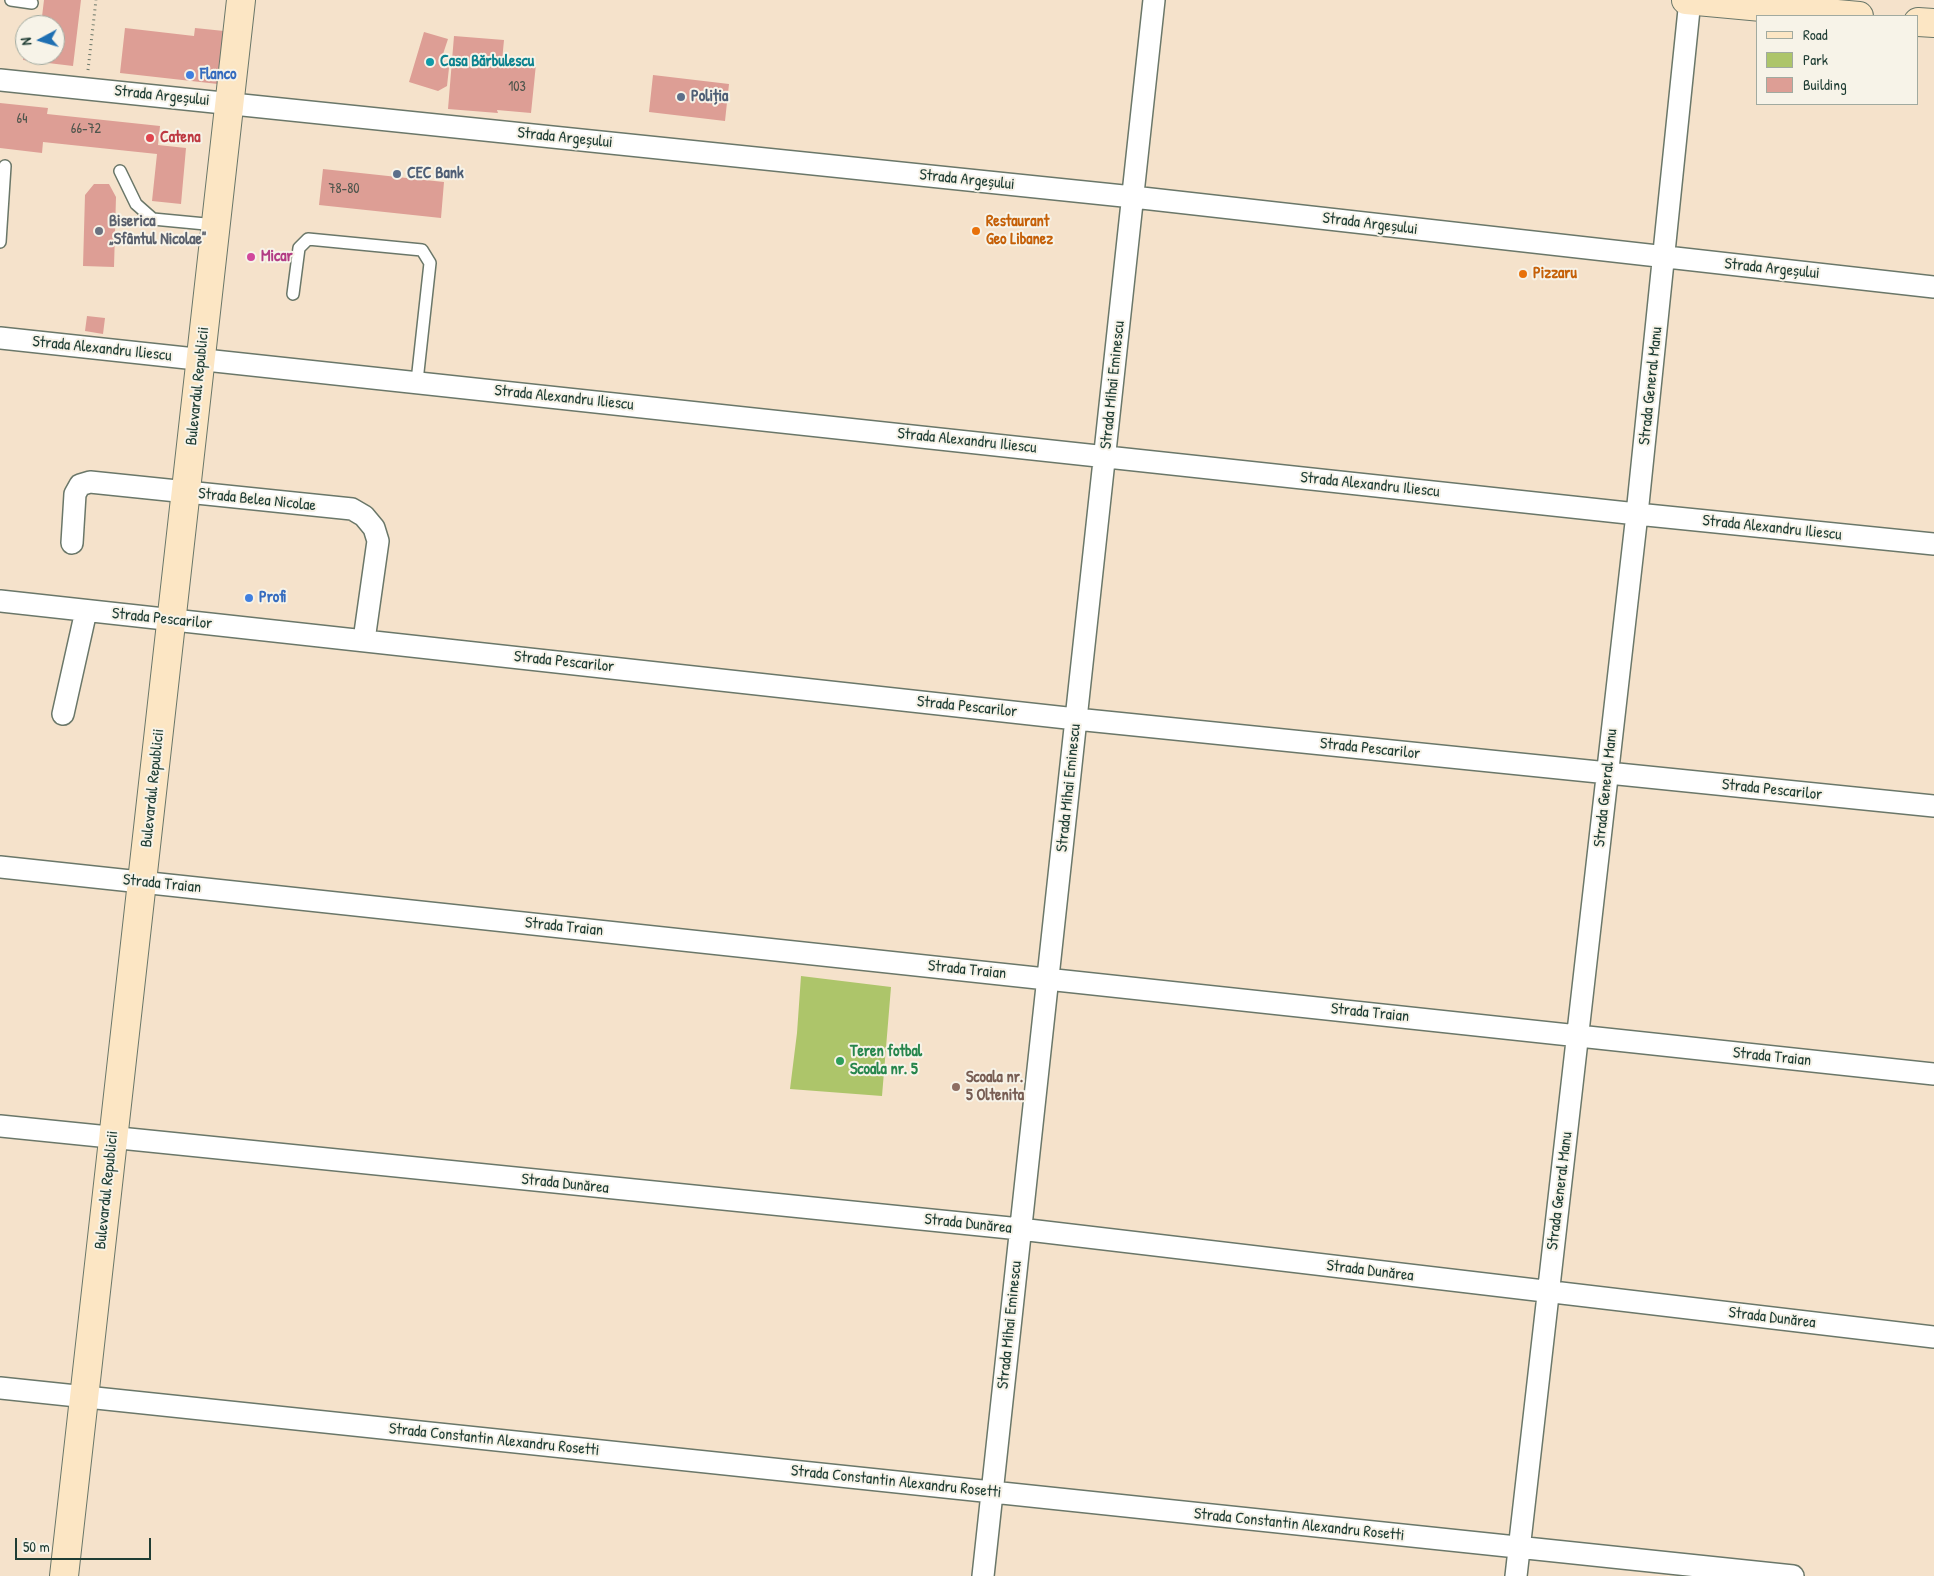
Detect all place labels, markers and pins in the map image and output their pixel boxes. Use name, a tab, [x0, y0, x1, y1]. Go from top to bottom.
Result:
place label: Casa Bărbulescu	[440, 52, 534, 72]
marker: Casa Bărbulescu	[424, 56, 436, 68]
place label: Flanco	[200, 65, 236, 85]
marker: Flanco	[184, 69, 196, 81]
place label: Poliția	[691, 87, 728, 107]
marker: Poliția	[675, 91, 687, 103]
place label: Catena	[160, 128, 200, 148]
marker: Catena	[144, 132, 156, 144]
place label: CEC Bank	[407, 164, 464, 184]
marker: CEC Bank	[391, 168, 403, 180]
place label: Biserica „Sfântul Nicolae"	[109, 212, 207, 250]
place label: Restaurant Geo Libanez	[986, 212, 1053, 250]
marker: Biserica „Sfântul Nicolae"	[93, 225, 105, 237]
marker: Restaurant Geo Libanez	[970, 225, 982, 237]
place label: Micar	[261, 247, 293, 267]
marker: Micar	[245, 251, 257, 263]
place label: Pizzaru	[1533, 264, 1577, 284]
marker: Pizzaru	[1517, 268, 1529, 280]
place label: Profi	[259, 588, 286, 608]
marker: Profi	[243, 592, 255, 604]
place label: Teren fotbal Scoala nr. 5	[850, 1042, 922, 1080]
marker: Teren fotbal Scoala nr. 5	[834, 1055, 846, 1067]
place label: Scoala nr. 5 Oltenita	[966, 1068, 1024, 1106]
marker: Scoala nr. 5 Oltenita	[950, 1081, 962, 1093]

